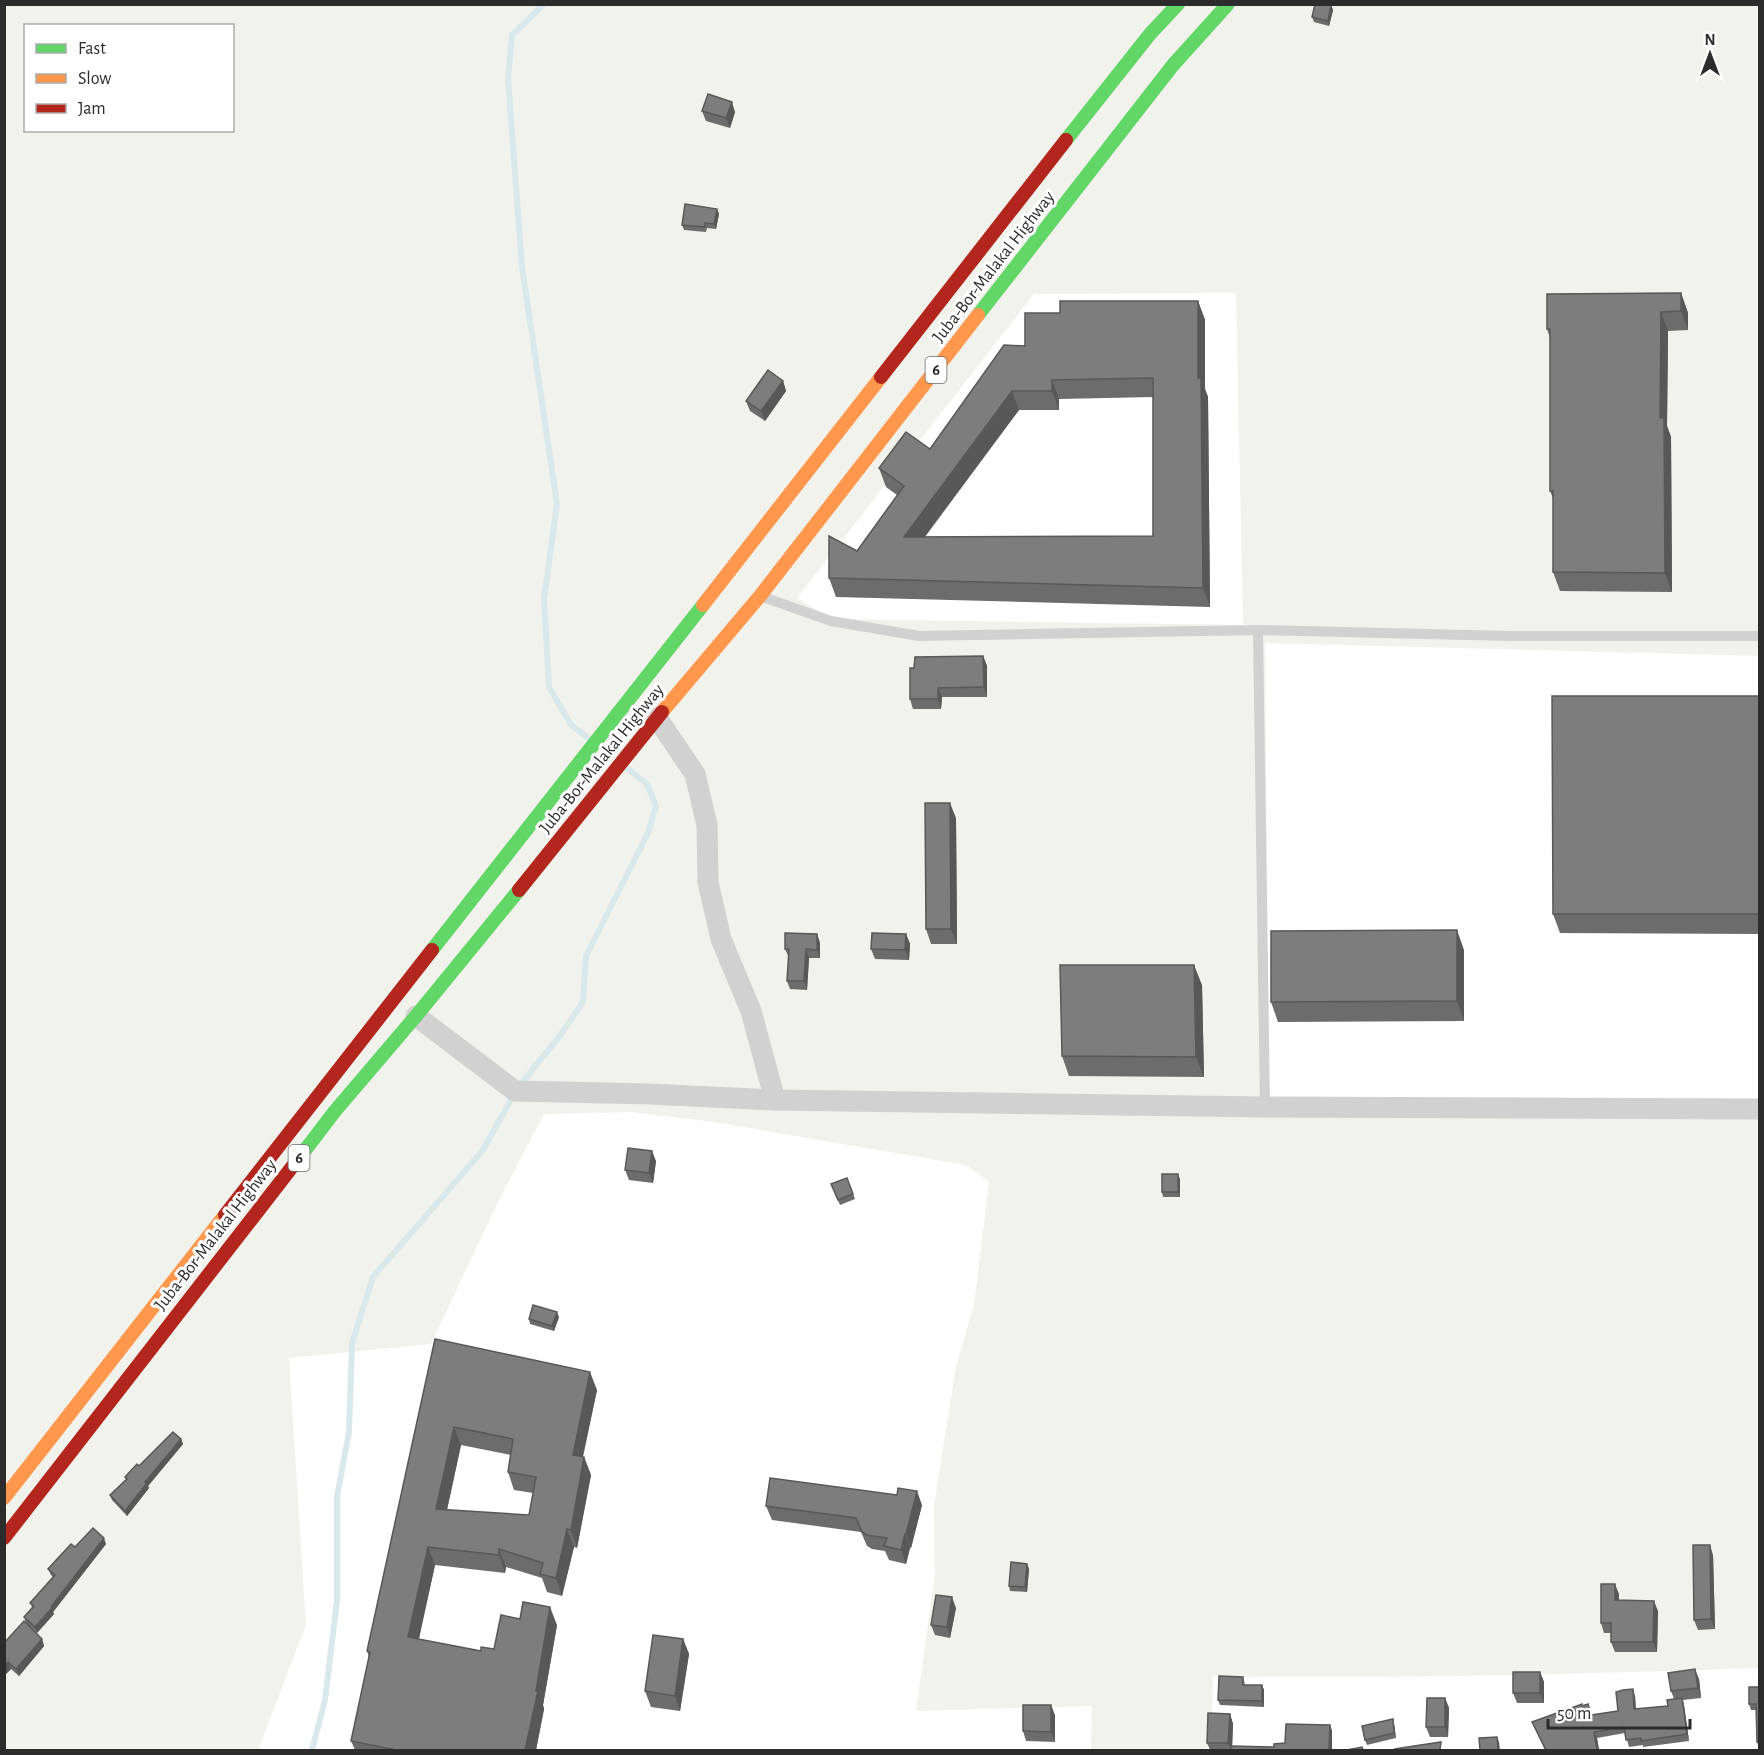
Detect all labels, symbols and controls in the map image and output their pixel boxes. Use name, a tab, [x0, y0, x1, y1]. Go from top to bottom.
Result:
legend	[24, 24, 234, 132]
north arrow	[1680, 24, 1740, 84]
text: N	[1704, 32, 1716, 48]
text: Fast	[78, 40, 106, 58]
text: Slow	[78, 70, 111, 88]
text: Jam	[78, 100, 106, 118]
street label: Juba-Bor-Malakal Highway	[930, 188, 1059, 346]
road number: 6	[926, 357, 946, 383]
street label: Juba-Bor-Malakal Highway	[536, 681, 668, 837]
road number: 6	[288, 1145, 310, 1171]
street label: Juba-Bor-Malakal Highway	[152, 1156, 281, 1314]
scale bar	[1548, 1692, 1690, 1730]
text: 50 m	[1557, 1705, 1591, 1723]

